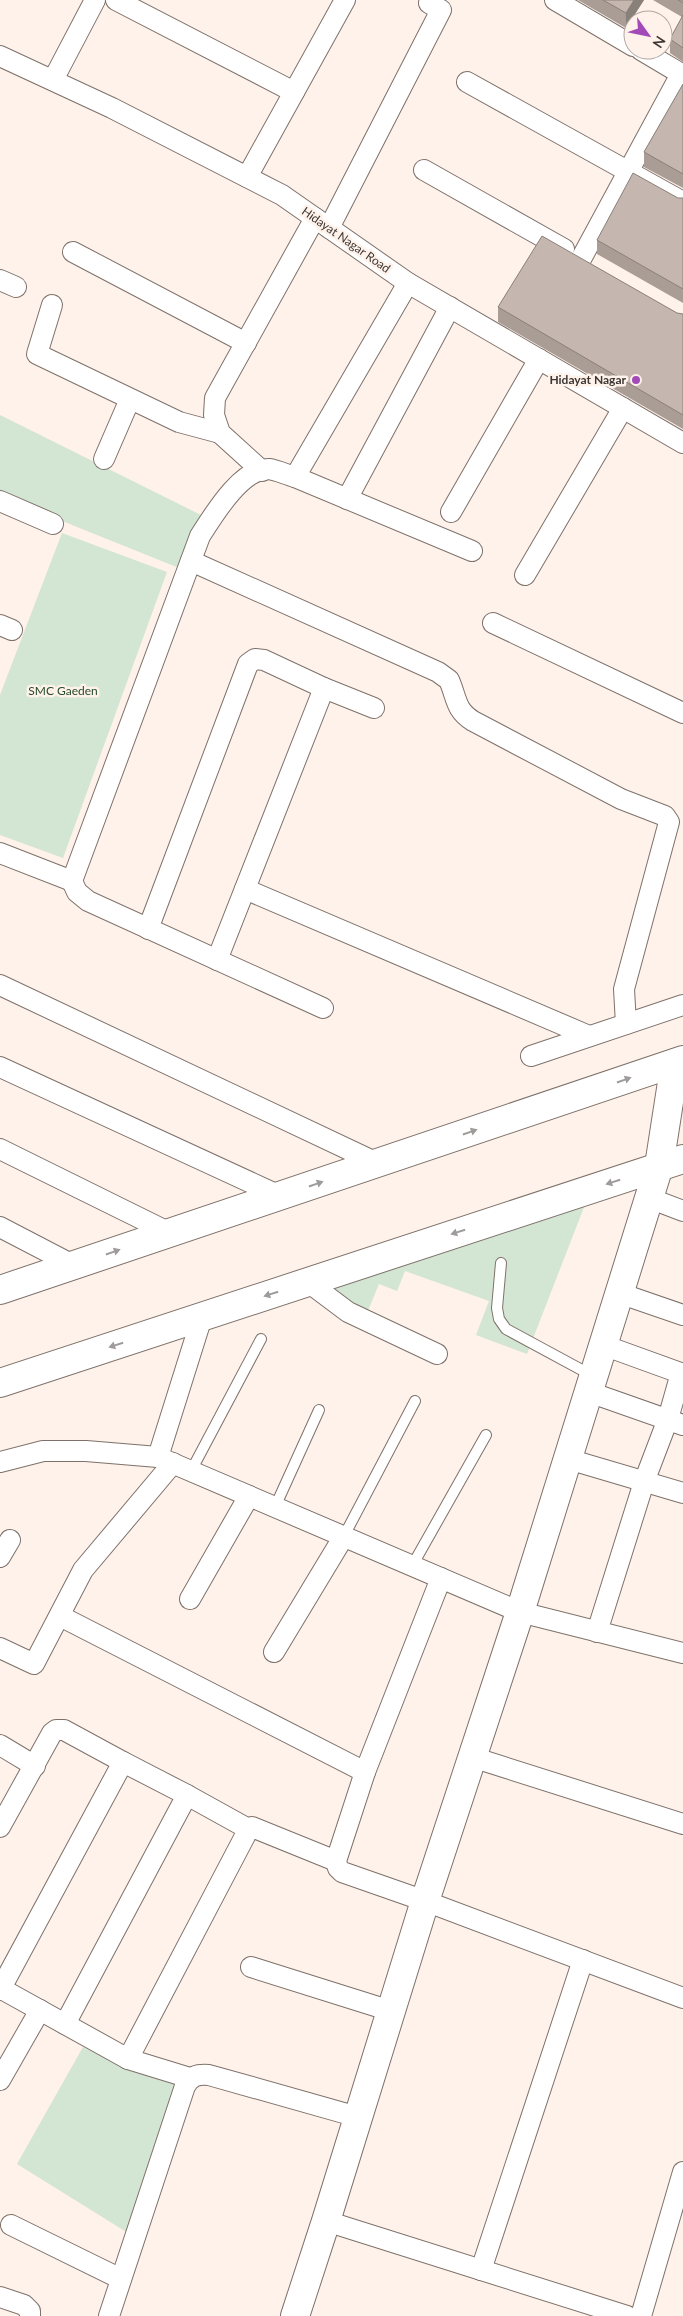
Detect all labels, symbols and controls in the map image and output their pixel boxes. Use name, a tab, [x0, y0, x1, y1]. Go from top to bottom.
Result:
north arrow	[623, 10, 673, 60]
text: N	[649, 33, 669, 52]
street label: Hidayat Nagar Road	[299, 203, 394, 276]
place label: Hidayat Nagar	[549, 372, 627, 387]
marker: Hidayat Nagar	[630, 374, 642, 386]
park label: SMC Gaeden	[28, 683, 98, 698]
one-way arrow	[617, 1076, 632, 1083]
one-way arrow	[463, 1128, 478, 1135]
one-way arrow	[605, 1178, 620, 1186]
one-way arrow	[309, 1179, 324, 1187]
one-way arrow	[450, 1229, 465, 1237]
one-way arrow	[105, 1248, 120, 1255]
one-way arrow	[263, 1291, 278, 1298]
one-way arrow	[109, 1342, 124, 1349]

